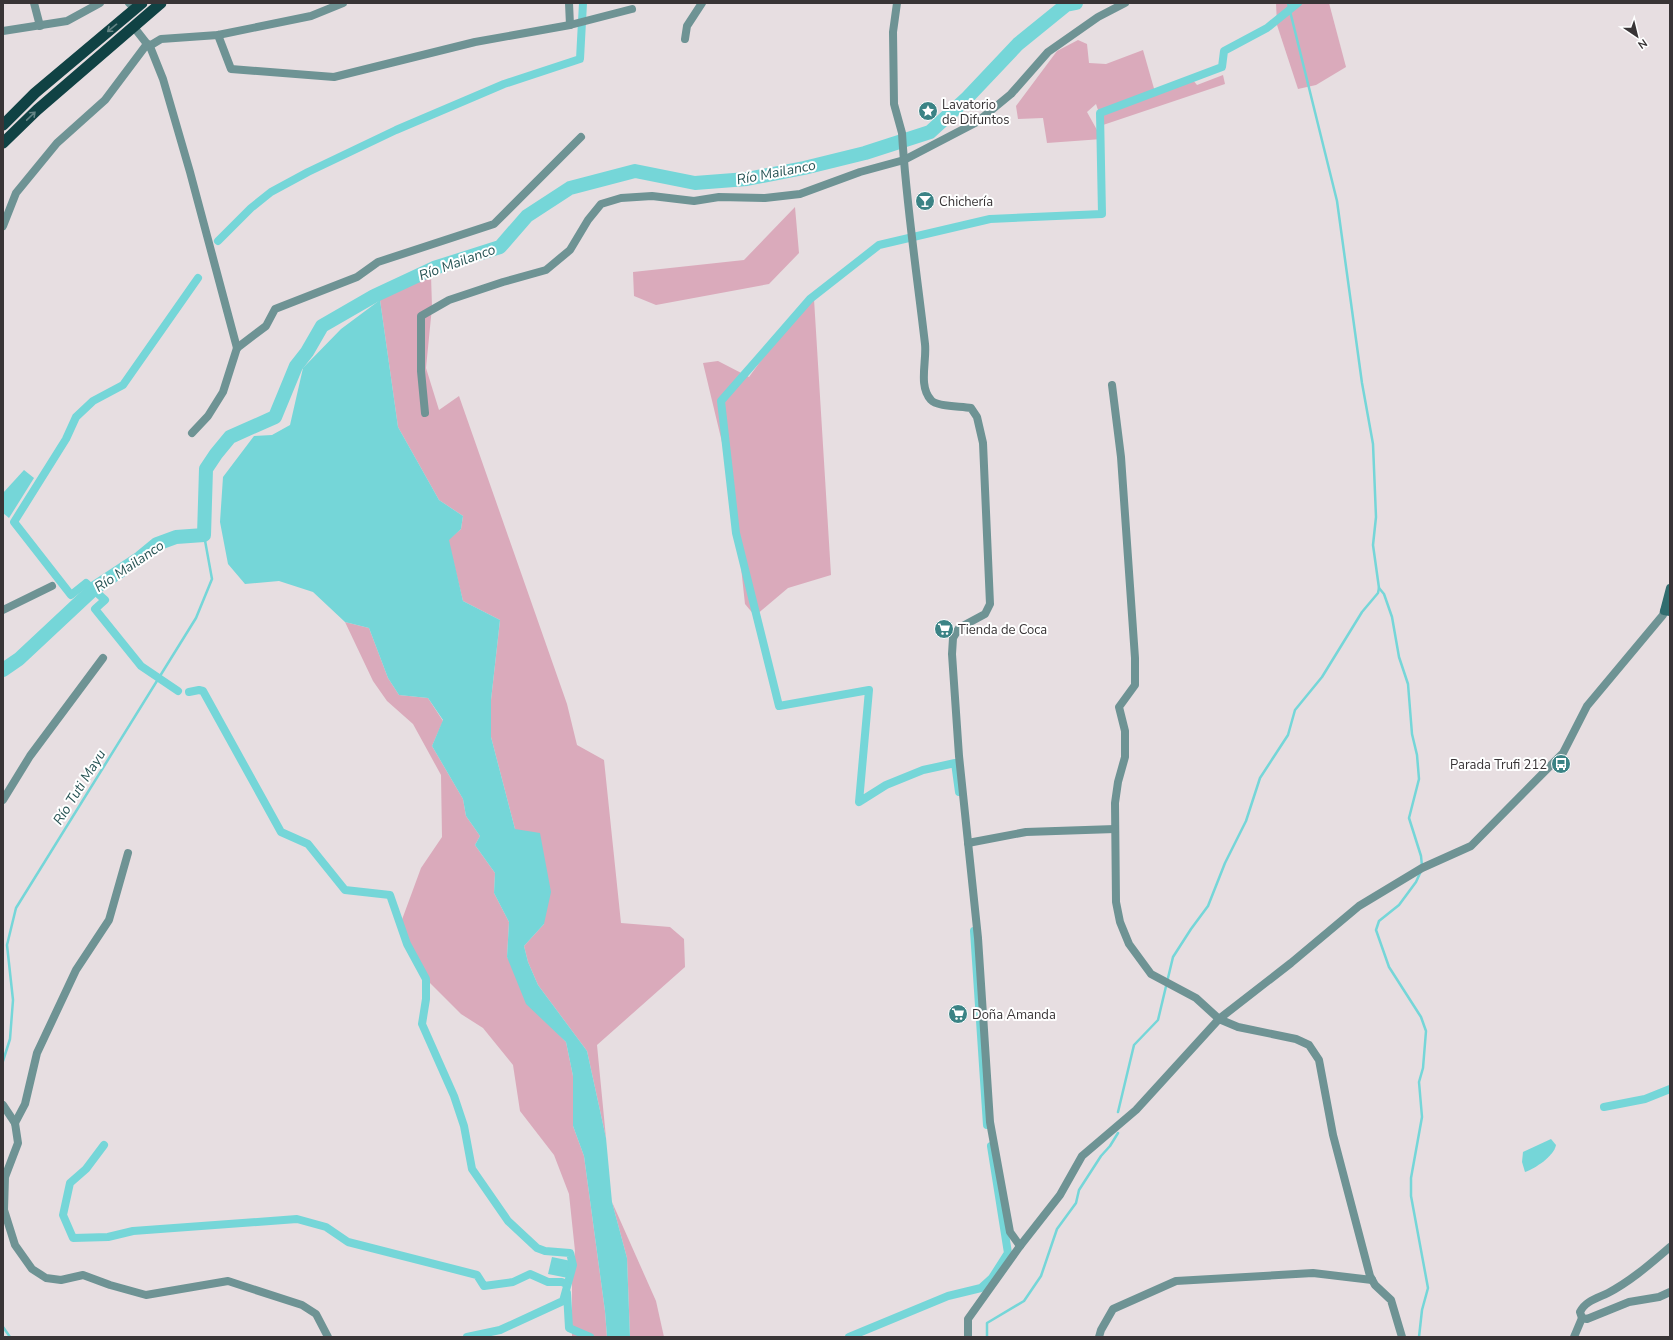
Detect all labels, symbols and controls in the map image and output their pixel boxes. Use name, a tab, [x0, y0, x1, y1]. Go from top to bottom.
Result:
north arrow	[1617, 16, 1657, 56]
one-way arrow	[107, 23, 118, 32]
text: N	[1635, 35, 1650, 52]
place label: Lavatorio de Difuntos	[942, 96, 1009, 129]
place icon: Lavatorio de Difuntos	[917, 100, 939, 122]
one-way arrow	[26, 111, 36, 121]
water label: Río Mailanco	[735, 155, 818, 189]
bar icon: Chichería	[914, 190, 936, 212]
place label: Chichería	[939, 193, 993, 211]
water label: Río Mailanco	[416, 240, 498, 285]
water label: Río Mailanco	[91, 536, 168, 597]
supermarket icon: Tienda de Coca	[933, 618, 955, 640]
place label: Tienda de Coca	[958, 621, 1047, 639]
water label: Río Tuti Mayu	[49, 746, 110, 829]
bus stop icon: Parada Trufi 212	[1550, 753, 1572, 775]
place label: Parada Trufi 212	[1450, 756, 1547, 774]
supermarket icon: Doña Amanda	[947, 1003, 969, 1025]
place label: Doña Amanda	[972, 1006, 1056, 1024]

